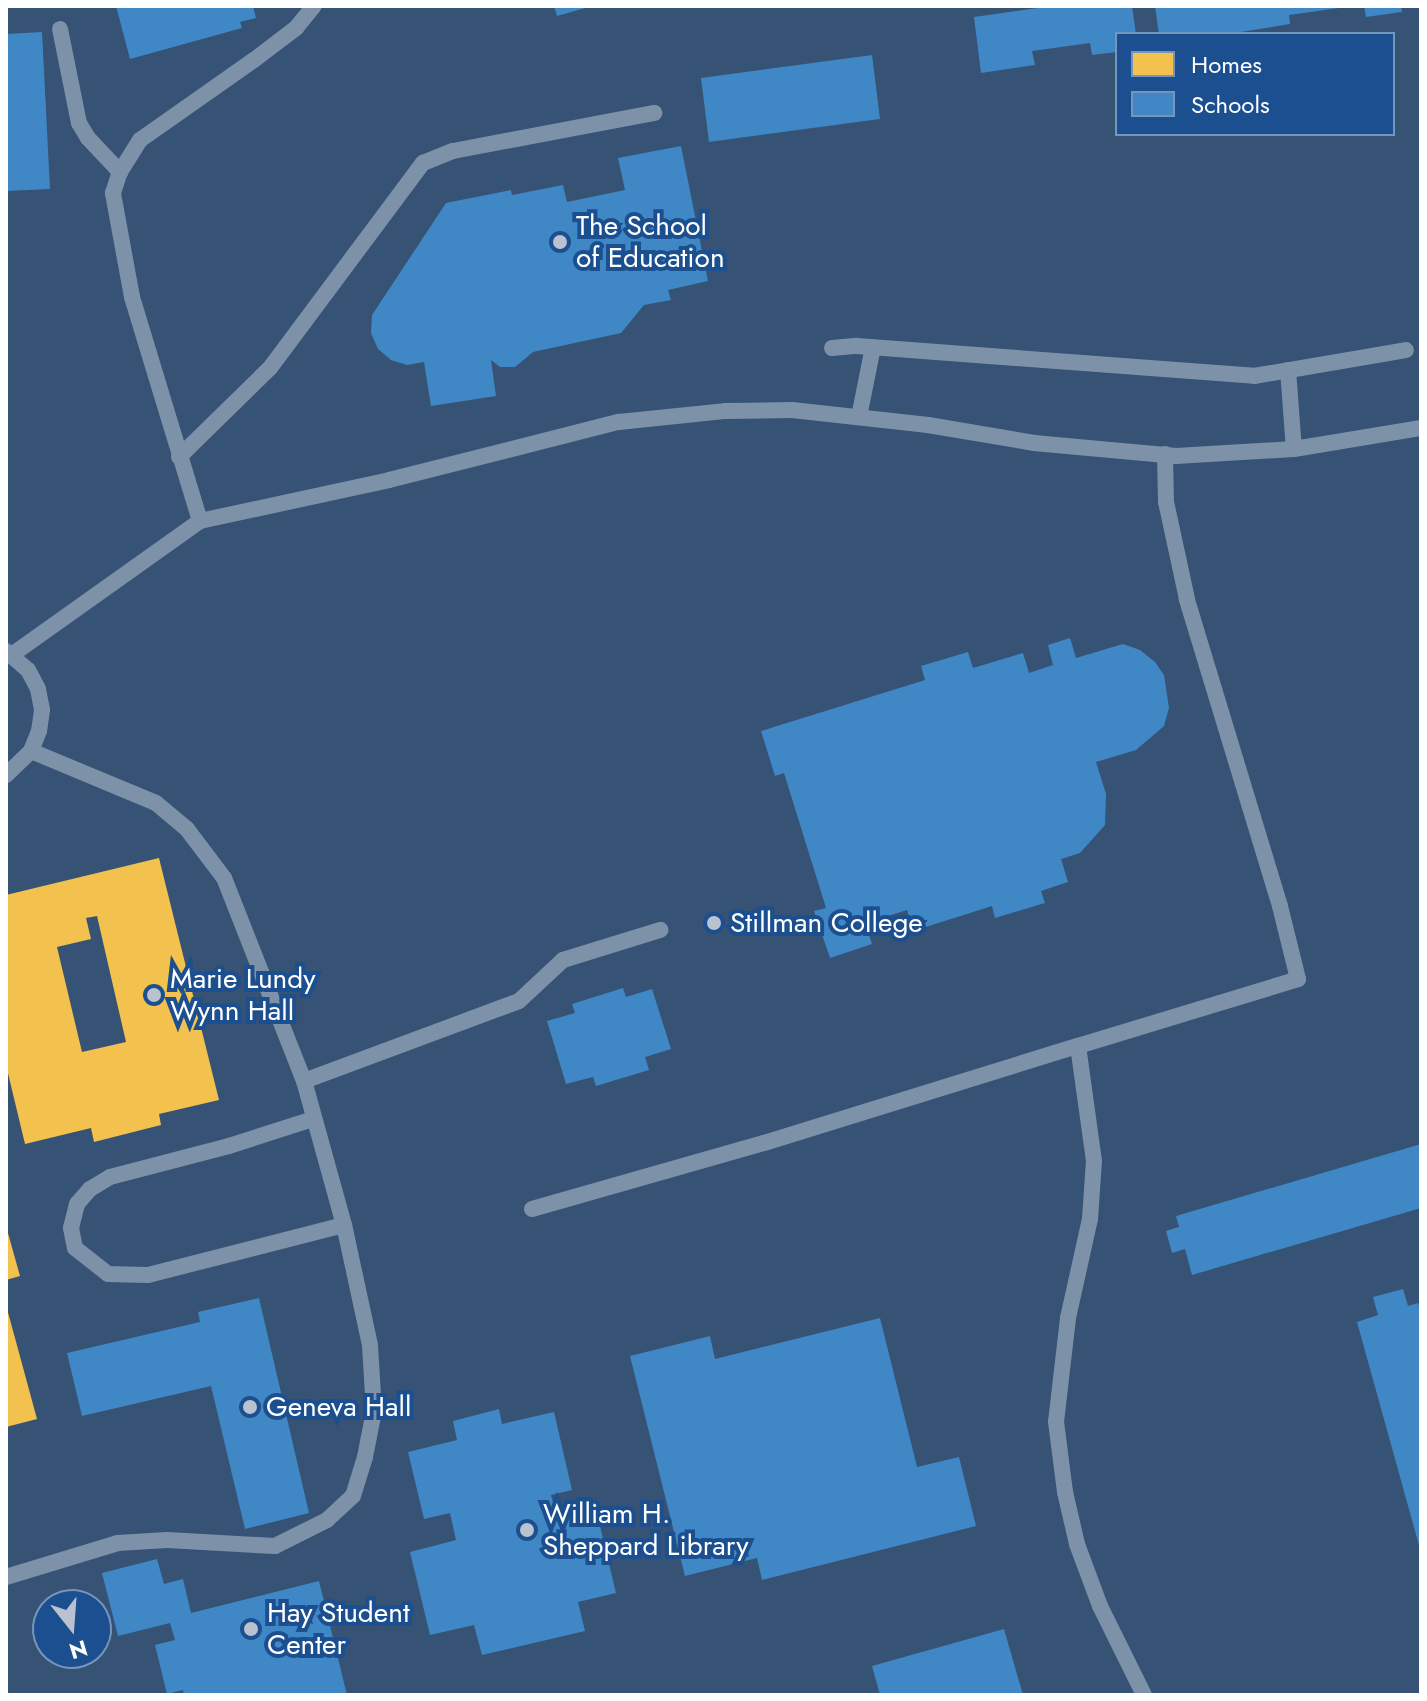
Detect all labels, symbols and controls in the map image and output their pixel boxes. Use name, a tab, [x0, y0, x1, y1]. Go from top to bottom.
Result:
legend	[1115, 32, 1395, 136]
text: Homes	[1191, 47, 1262, 82]
text: Schools	[1191, 87, 1270, 122]
place label: The School of Education	[576, 209, 725, 275]
marker: The School of Education	[551, 233, 569, 251]
place label: Stillman College	[730, 906, 923, 940]
marker: Stillman College	[705, 914, 723, 932]
place label: Marie Lundy Wynn Hall	[170, 962, 316, 1028]
marker: Marie Lundy Wynn Hall	[145, 986, 163, 1004]
place label: Geneva Hall	[266, 1390, 411, 1424]
marker: Geneva Hall	[241, 1398, 259, 1416]
place label: William H. Sheppard Library	[543, 1497, 748, 1563]
marker: William H. Sheppard Library	[518, 1521, 536, 1539]
north arrow	[32, 1589, 112, 1669]
place label: Hay Student Center	[267, 1596, 410, 1662]
marker: Hay Student Center	[242, 1620, 260, 1638]
text: N	[65, 1632, 91, 1668]

